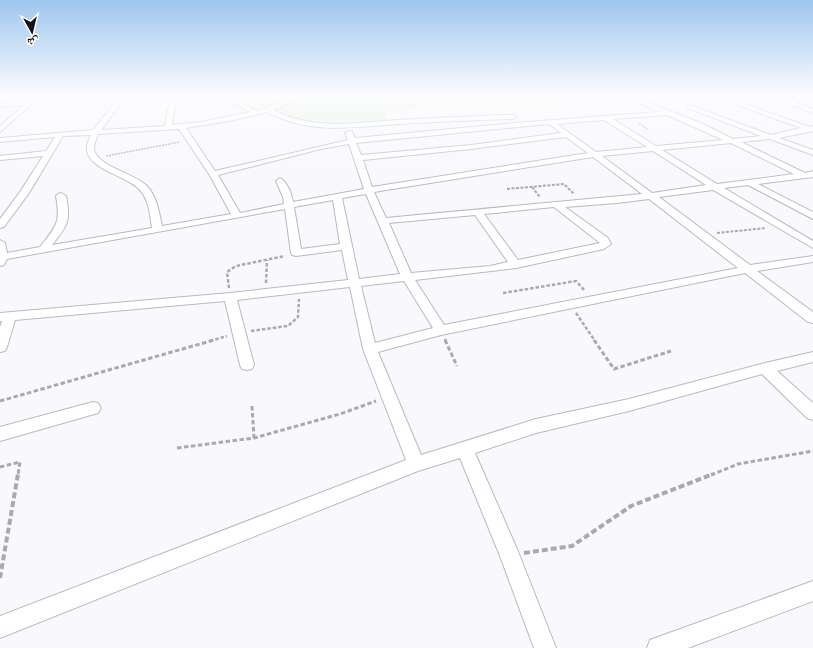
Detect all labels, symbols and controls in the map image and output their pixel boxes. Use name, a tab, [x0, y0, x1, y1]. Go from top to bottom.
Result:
north arrow	[12, 12, 52, 52]
text: ش	[26, 33, 40, 50]

